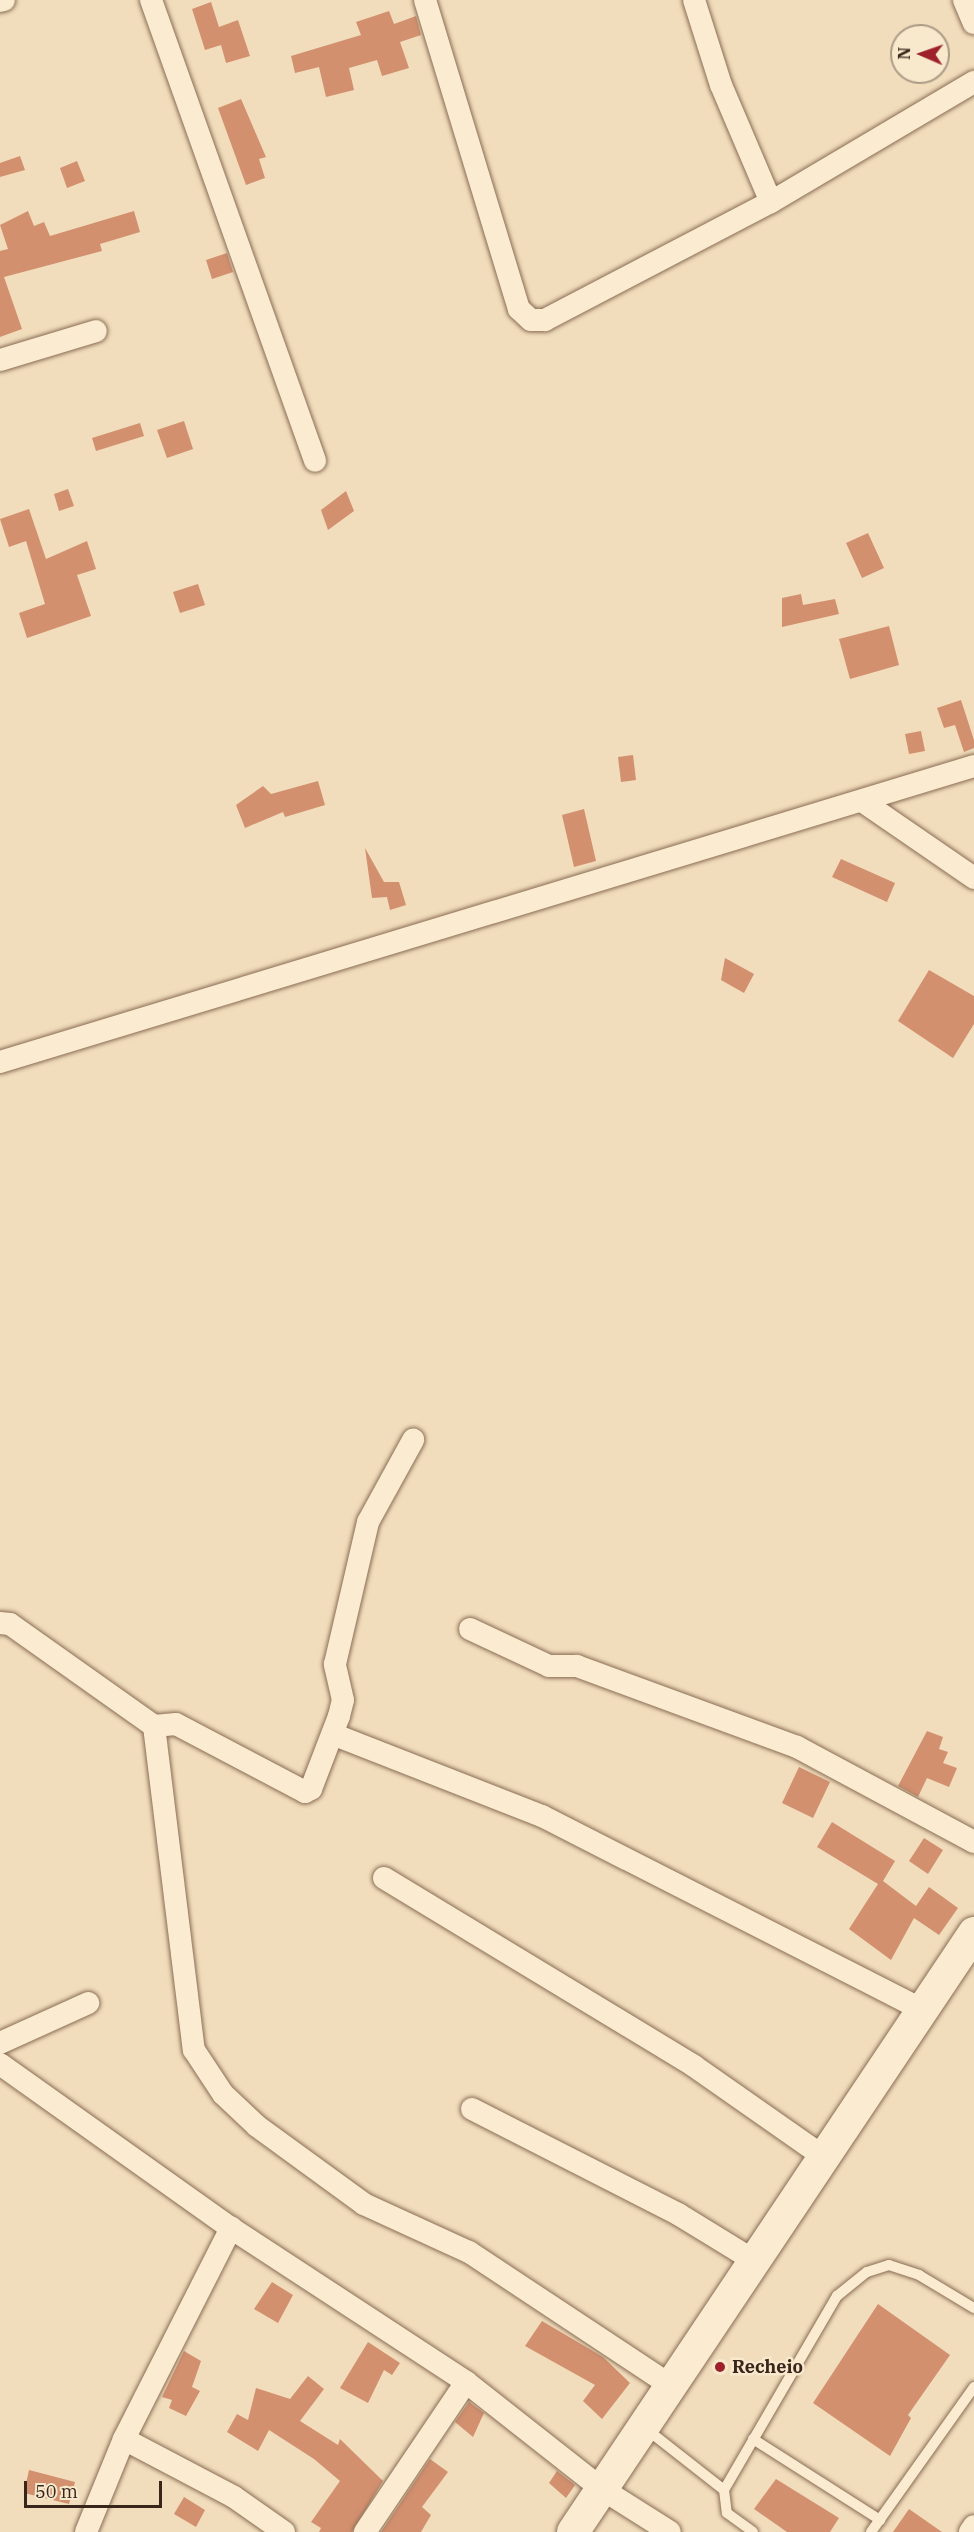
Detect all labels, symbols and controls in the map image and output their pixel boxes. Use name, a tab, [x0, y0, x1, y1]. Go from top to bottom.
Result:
north arrow	[890, 24, 950, 84]
text: N	[894, 47, 914, 60]
place label: Recheio	[732, 2356, 803, 2378]
marker: Recheio	[713, 2360, 727, 2374]
scale bar	[27, 2469, 165, 2507]
text: 50 m	[35, 2480, 78, 2503]

